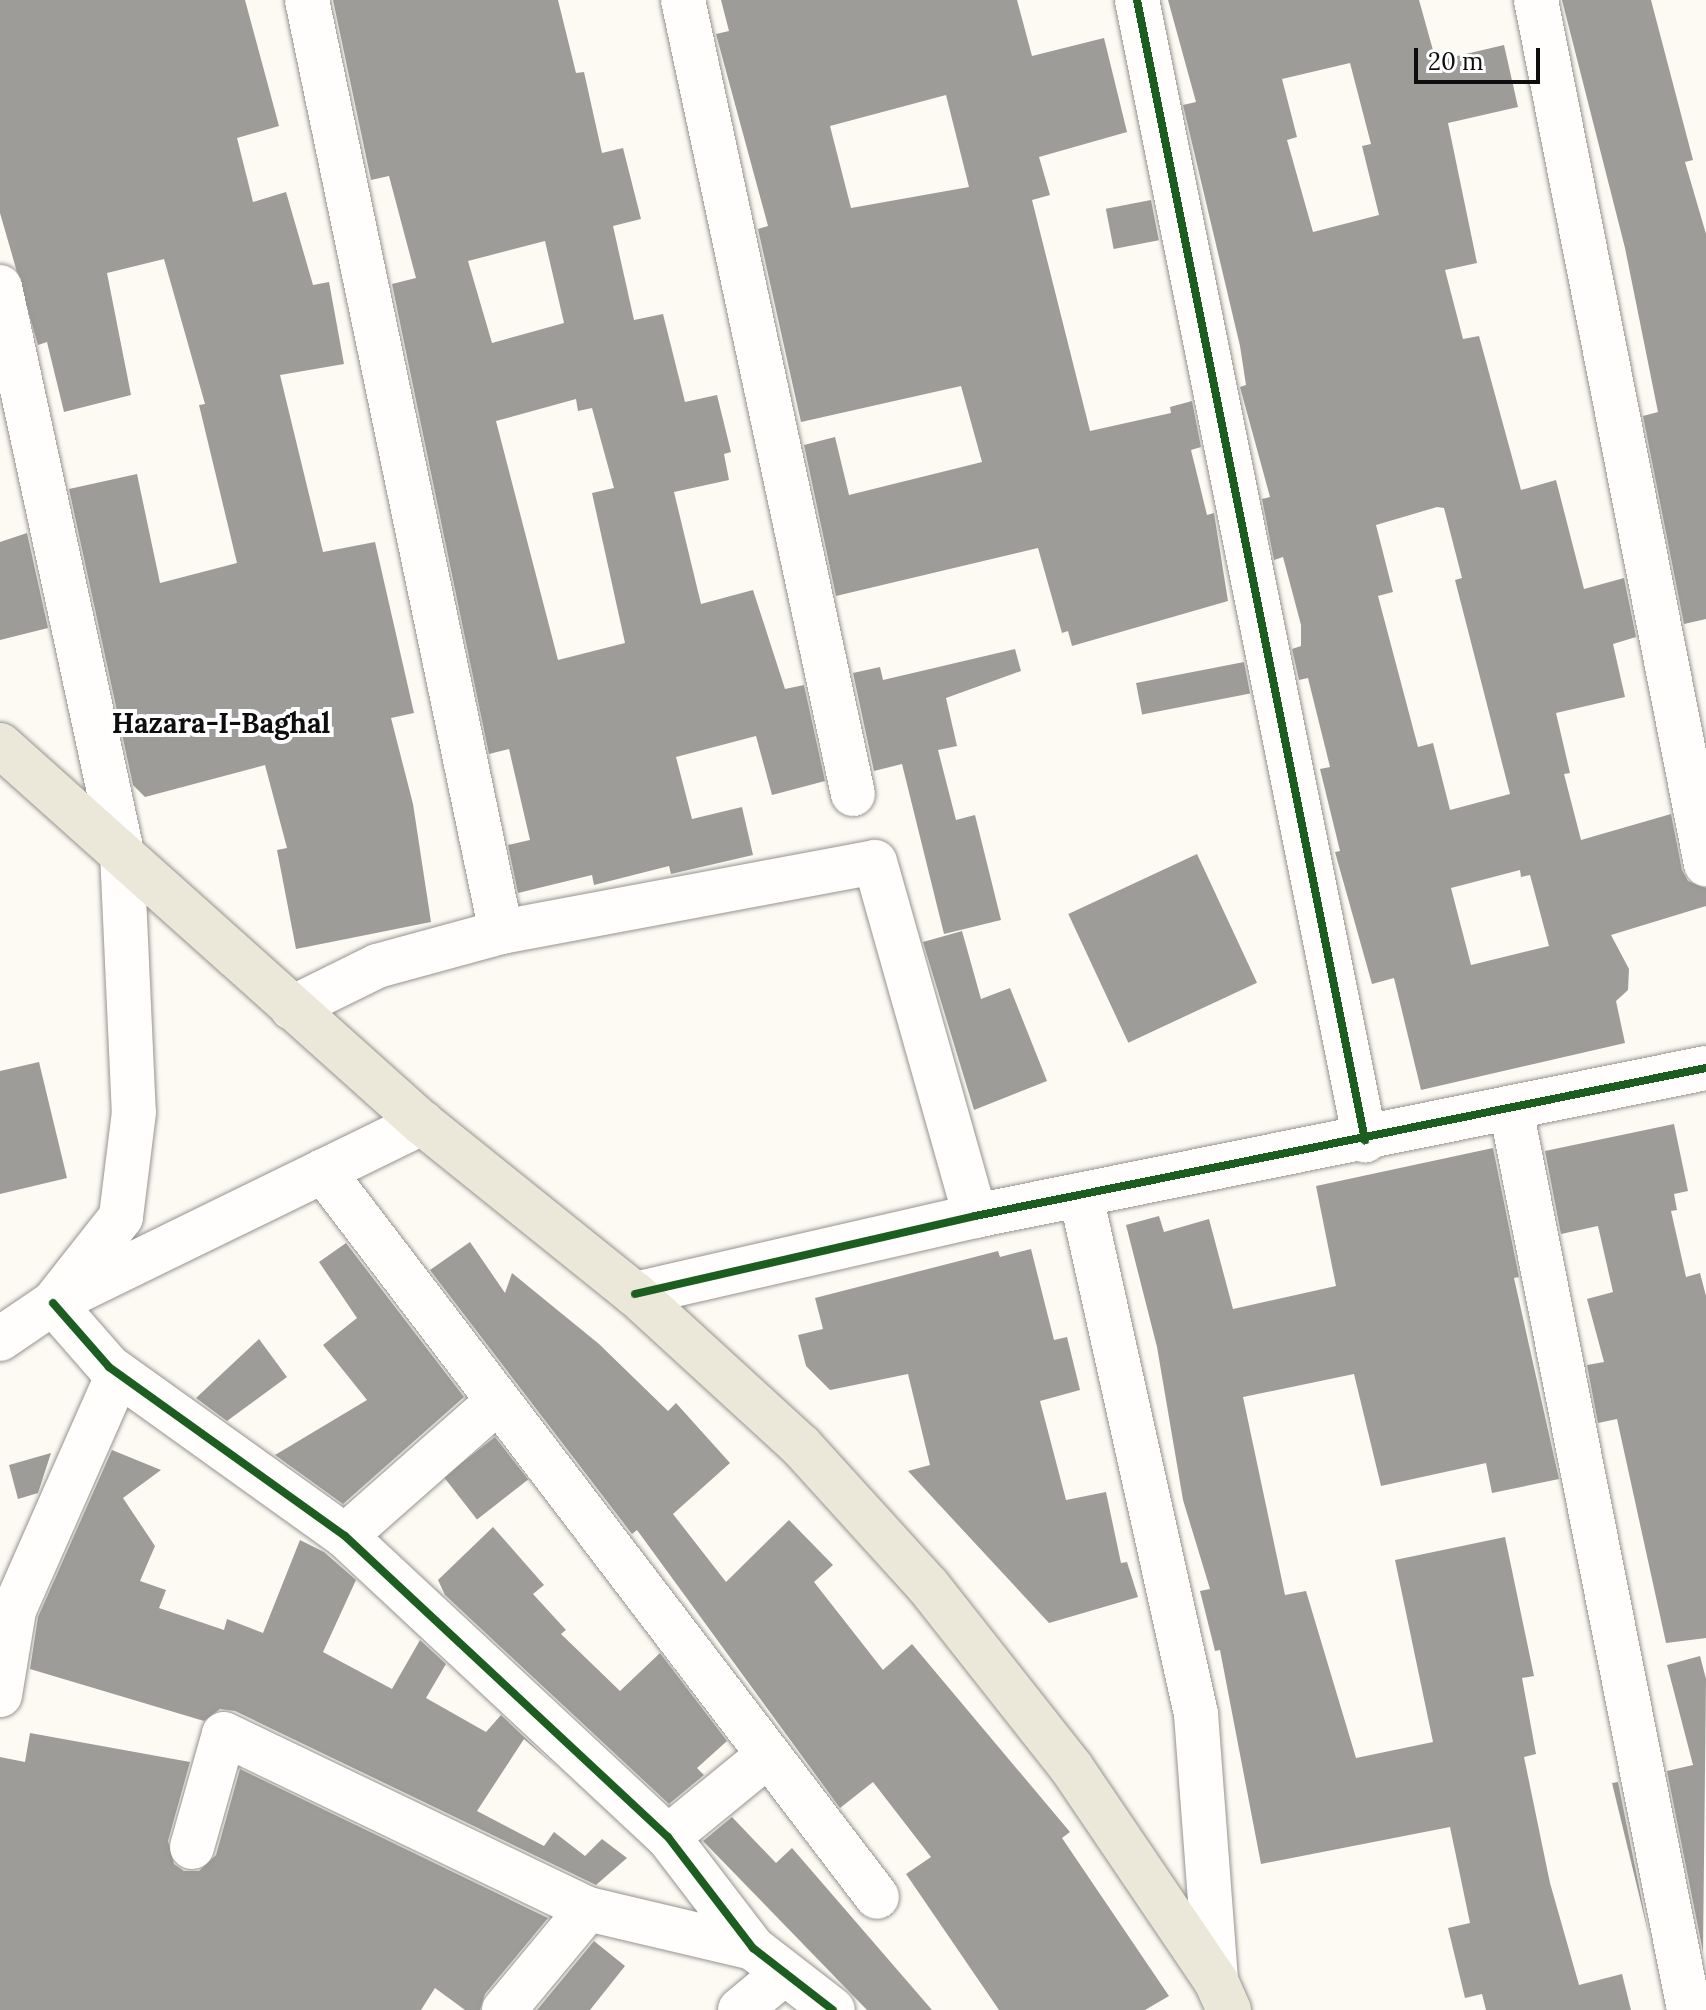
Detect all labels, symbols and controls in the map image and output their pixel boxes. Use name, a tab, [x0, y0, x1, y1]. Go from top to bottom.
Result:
scale bar	[1418, 32, 1544, 82]
text: 20 m	[1428, 46, 1484, 77]
district label: Hazara-I-Baghal	[112, 706, 330, 740]

